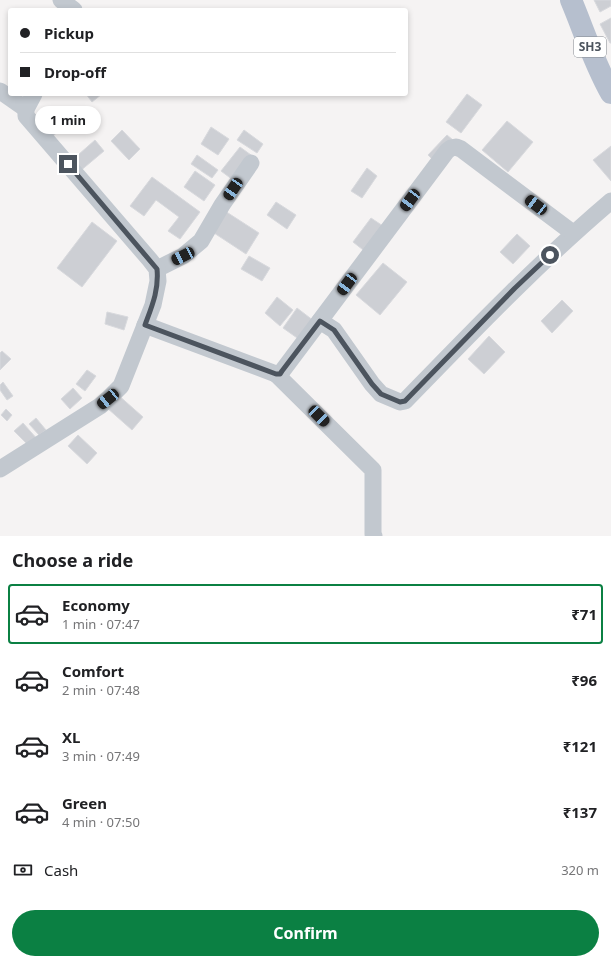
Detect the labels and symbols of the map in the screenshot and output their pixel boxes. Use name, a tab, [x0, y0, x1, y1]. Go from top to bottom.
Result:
road number: SH3	[574, 37, 606, 57]
callout: 1 min	[35, 106, 101, 134]
route end	[59, 155, 77, 173]
car	[221, 176, 245, 202]
car	[398, 187, 422, 213]
car	[523, 193, 549, 217]
car	[170, 245, 196, 267]
route start	[541, 246, 559, 264]
car	[335, 271, 359, 297]
car	[95, 387, 121, 411]
car	[306, 403, 332, 429]

